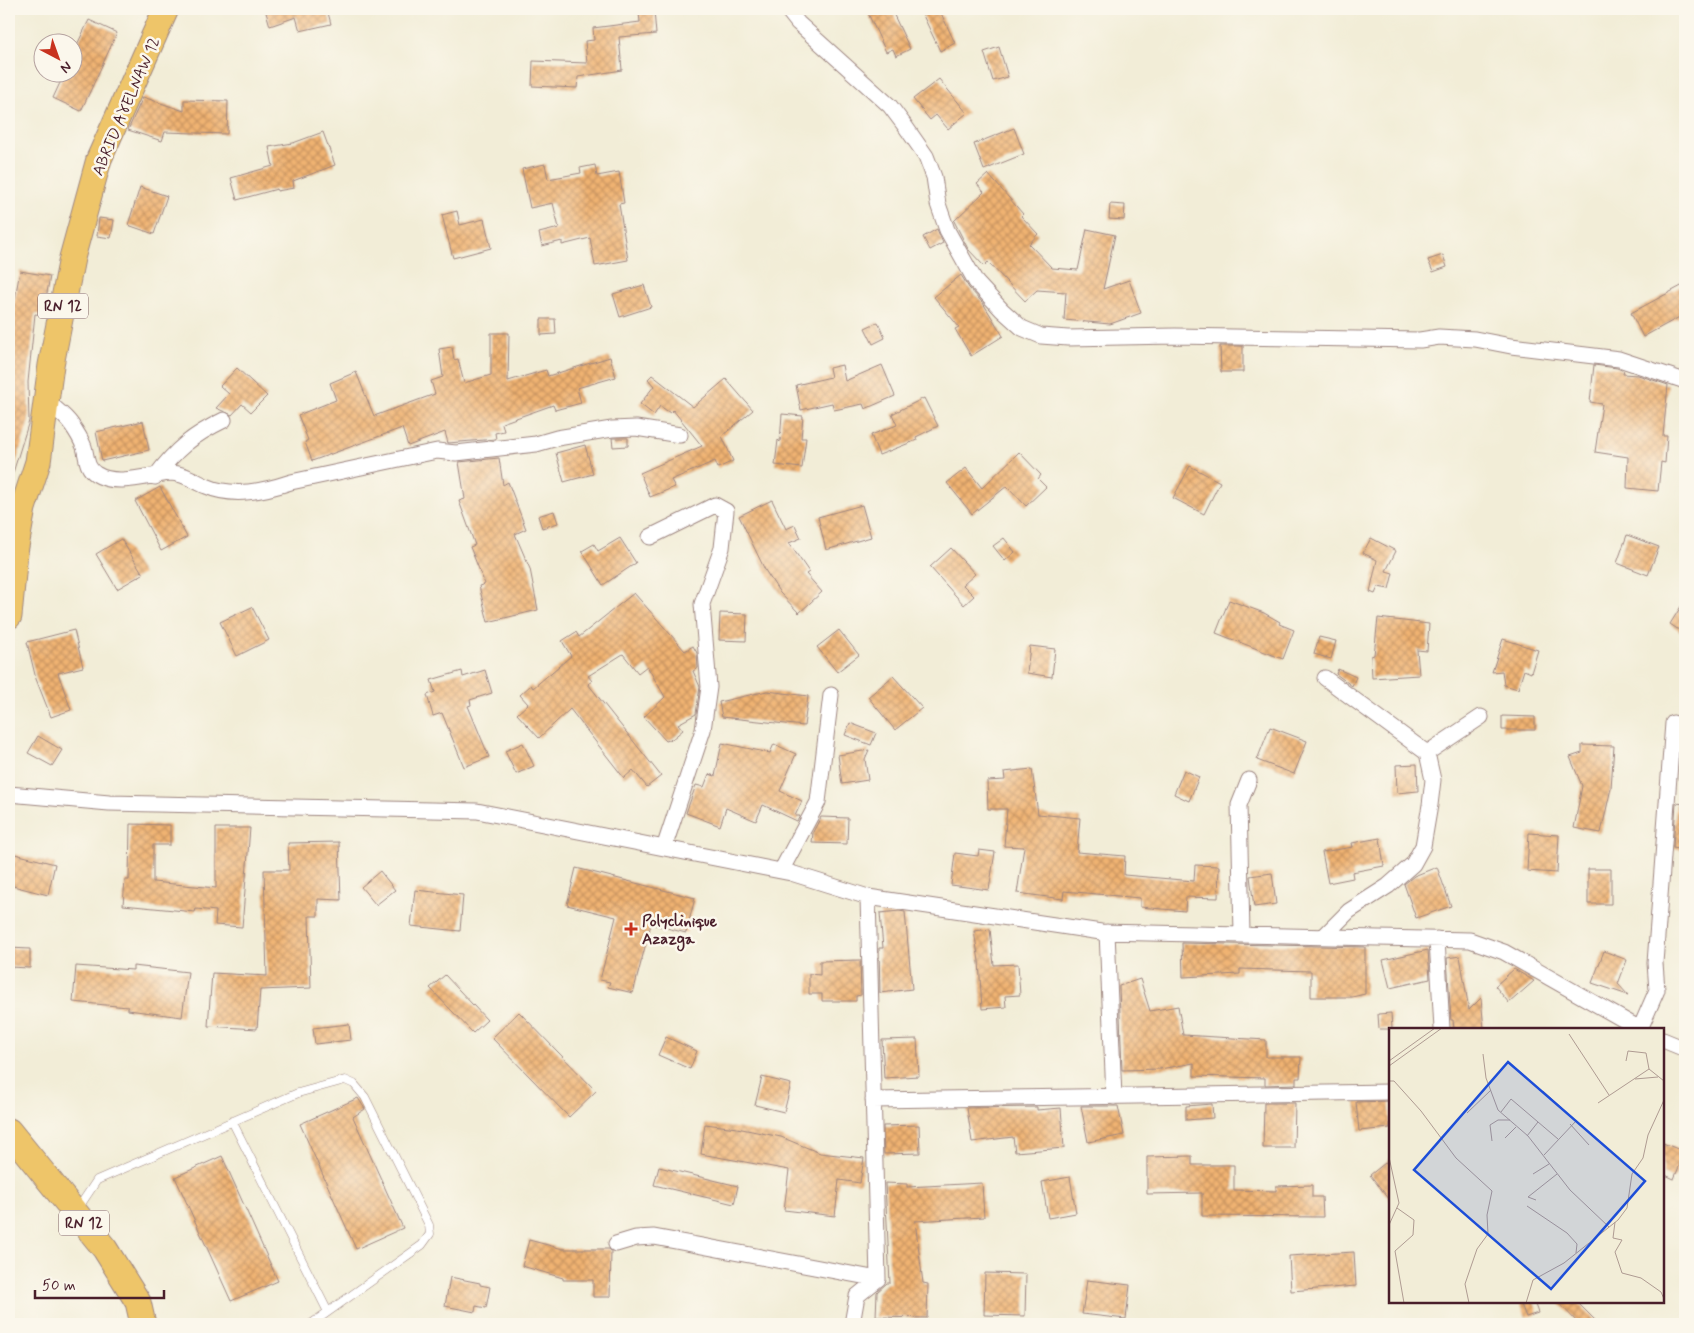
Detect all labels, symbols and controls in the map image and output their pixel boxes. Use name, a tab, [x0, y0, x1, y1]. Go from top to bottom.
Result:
north arrow	[32, 32, 82, 82]
street label: ABRID AƔELNAW 12	[88, 34, 165, 179]
text: N	[56, 57, 75, 77]
road number: RN 12	[38, 294, 88, 318]
place label: Polyclinique Azazga	[642, 911, 718, 952]
marker: Polyclinique Azazga	[624, 922, 638, 936]
inset map	[1389, 1028, 1664, 1303]
road number: RN 12	[59, 1210, 109, 1236]
scale bar	[35, 1268, 164, 1300]
text: 50 m	[42, 1276, 76, 1296]

